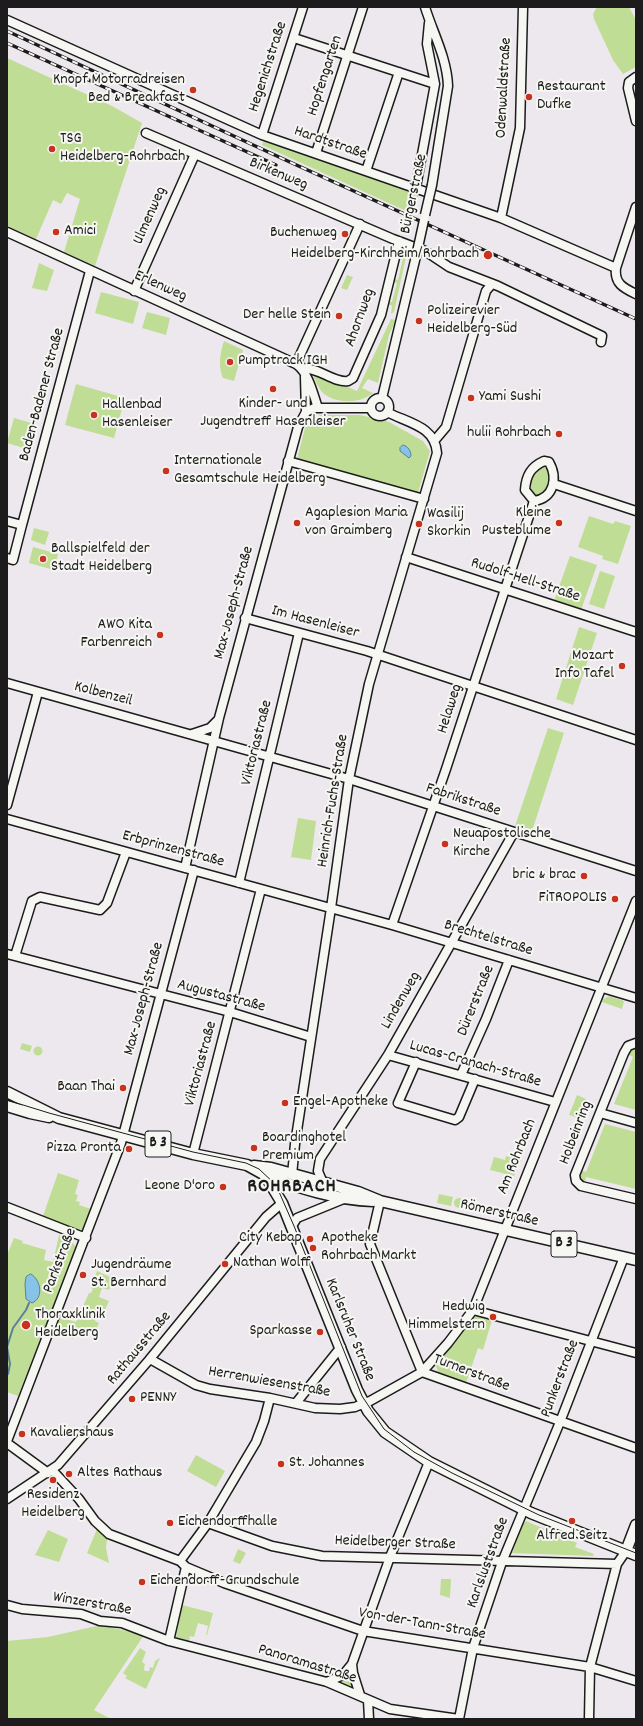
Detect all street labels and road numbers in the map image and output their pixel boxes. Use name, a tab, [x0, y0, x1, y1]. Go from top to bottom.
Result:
street label: Hegenichstraße	[245, 19, 293, 115]
street label: Hopfengarten	[304, 33, 348, 119]
street label: Odenwaldstraße	[493, 37, 517, 139]
street label: Hardtstraße	[291, 123, 369, 165]
street label: Bürgerstraße	[397, 152, 433, 236]
street label: Birkenweg	[246, 154, 310, 196]
street label: Ulmenweg	[130, 184, 172, 248]
street label: Erlenweg	[131, 267, 189, 307]
street label: Ahornweg	[342, 286, 380, 350]
street label: Baden-Badener Straße	[16, 326, 70, 464]
street label: Max-Joseph-Straße	[211, 544, 259, 662]
street label: Rudolf-Hell-Straße	[468, 554, 582, 608]
street label: Im Hasenleiser	[269, 602, 361, 644]
street label: Kolbenzeil	[72, 678, 134, 712]
street label: Helaweg	[434, 682, 468, 736]
street label: Viktoriastraße	[238, 698, 278, 788]
street label: Heinrich-Fuchs-Straße	[314, 733, 354, 869]
street label: Fabrikstraße	[423, 780, 503, 822]
street label: Erbprinzenstraße	[120, 827, 226, 873]
street label: Brechtelstraße	[441, 916, 535, 962]
street label: Max-Joseph-Straße	[121, 940, 169, 1058]
street label: Dürerstraße	[454, 963, 500, 1039]
street label: Lindenweg	[378, 969, 426, 1033]
street label: Augustastraße	[175, 976, 267, 1018]
street label: Viktoriastraße	[181, 1019, 223, 1109]
street label: Lucas-Cranach-Straße	[407, 1037, 543, 1093]
street label: Holbeinring	[556, 1098, 598, 1168]
street label: Am Rohrbach	[494, 1116, 542, 1198]
road number: B 3	[145, 1131, 171, 1157]
street label: Römerstraße	[458, 1196, 540, 1232]
street label: Parkstraße	[40, 1226, 82, 1296]
road number: B 3	[551, 1231, 577, 1257]
street label: Karlsruher Straße	[320, 1276, 378, 1384]
street label: Rathausstraße	[104, 1308, 176, 1390]
street label: Punkerstraße	[537, 1337, 585, 1421]
street label: Turnerstraße	[430, 1351, 512, 1397]
street label: Herrenwiesenstraße	[206, 1363, 332, 1403]
street label: Karlsluststraße	[464, 1515, 514, 1611]
street label: Heidelberger Straße	[334, 1532, 456, 1556]
street label: Winzerstraße	[51, 1589, 133, 1621]
street label: Von-der-Tann-Straße	[357, 1604, 487, 1646]
street label: Panoramastraße	[255, 1641, 359, 1689]

